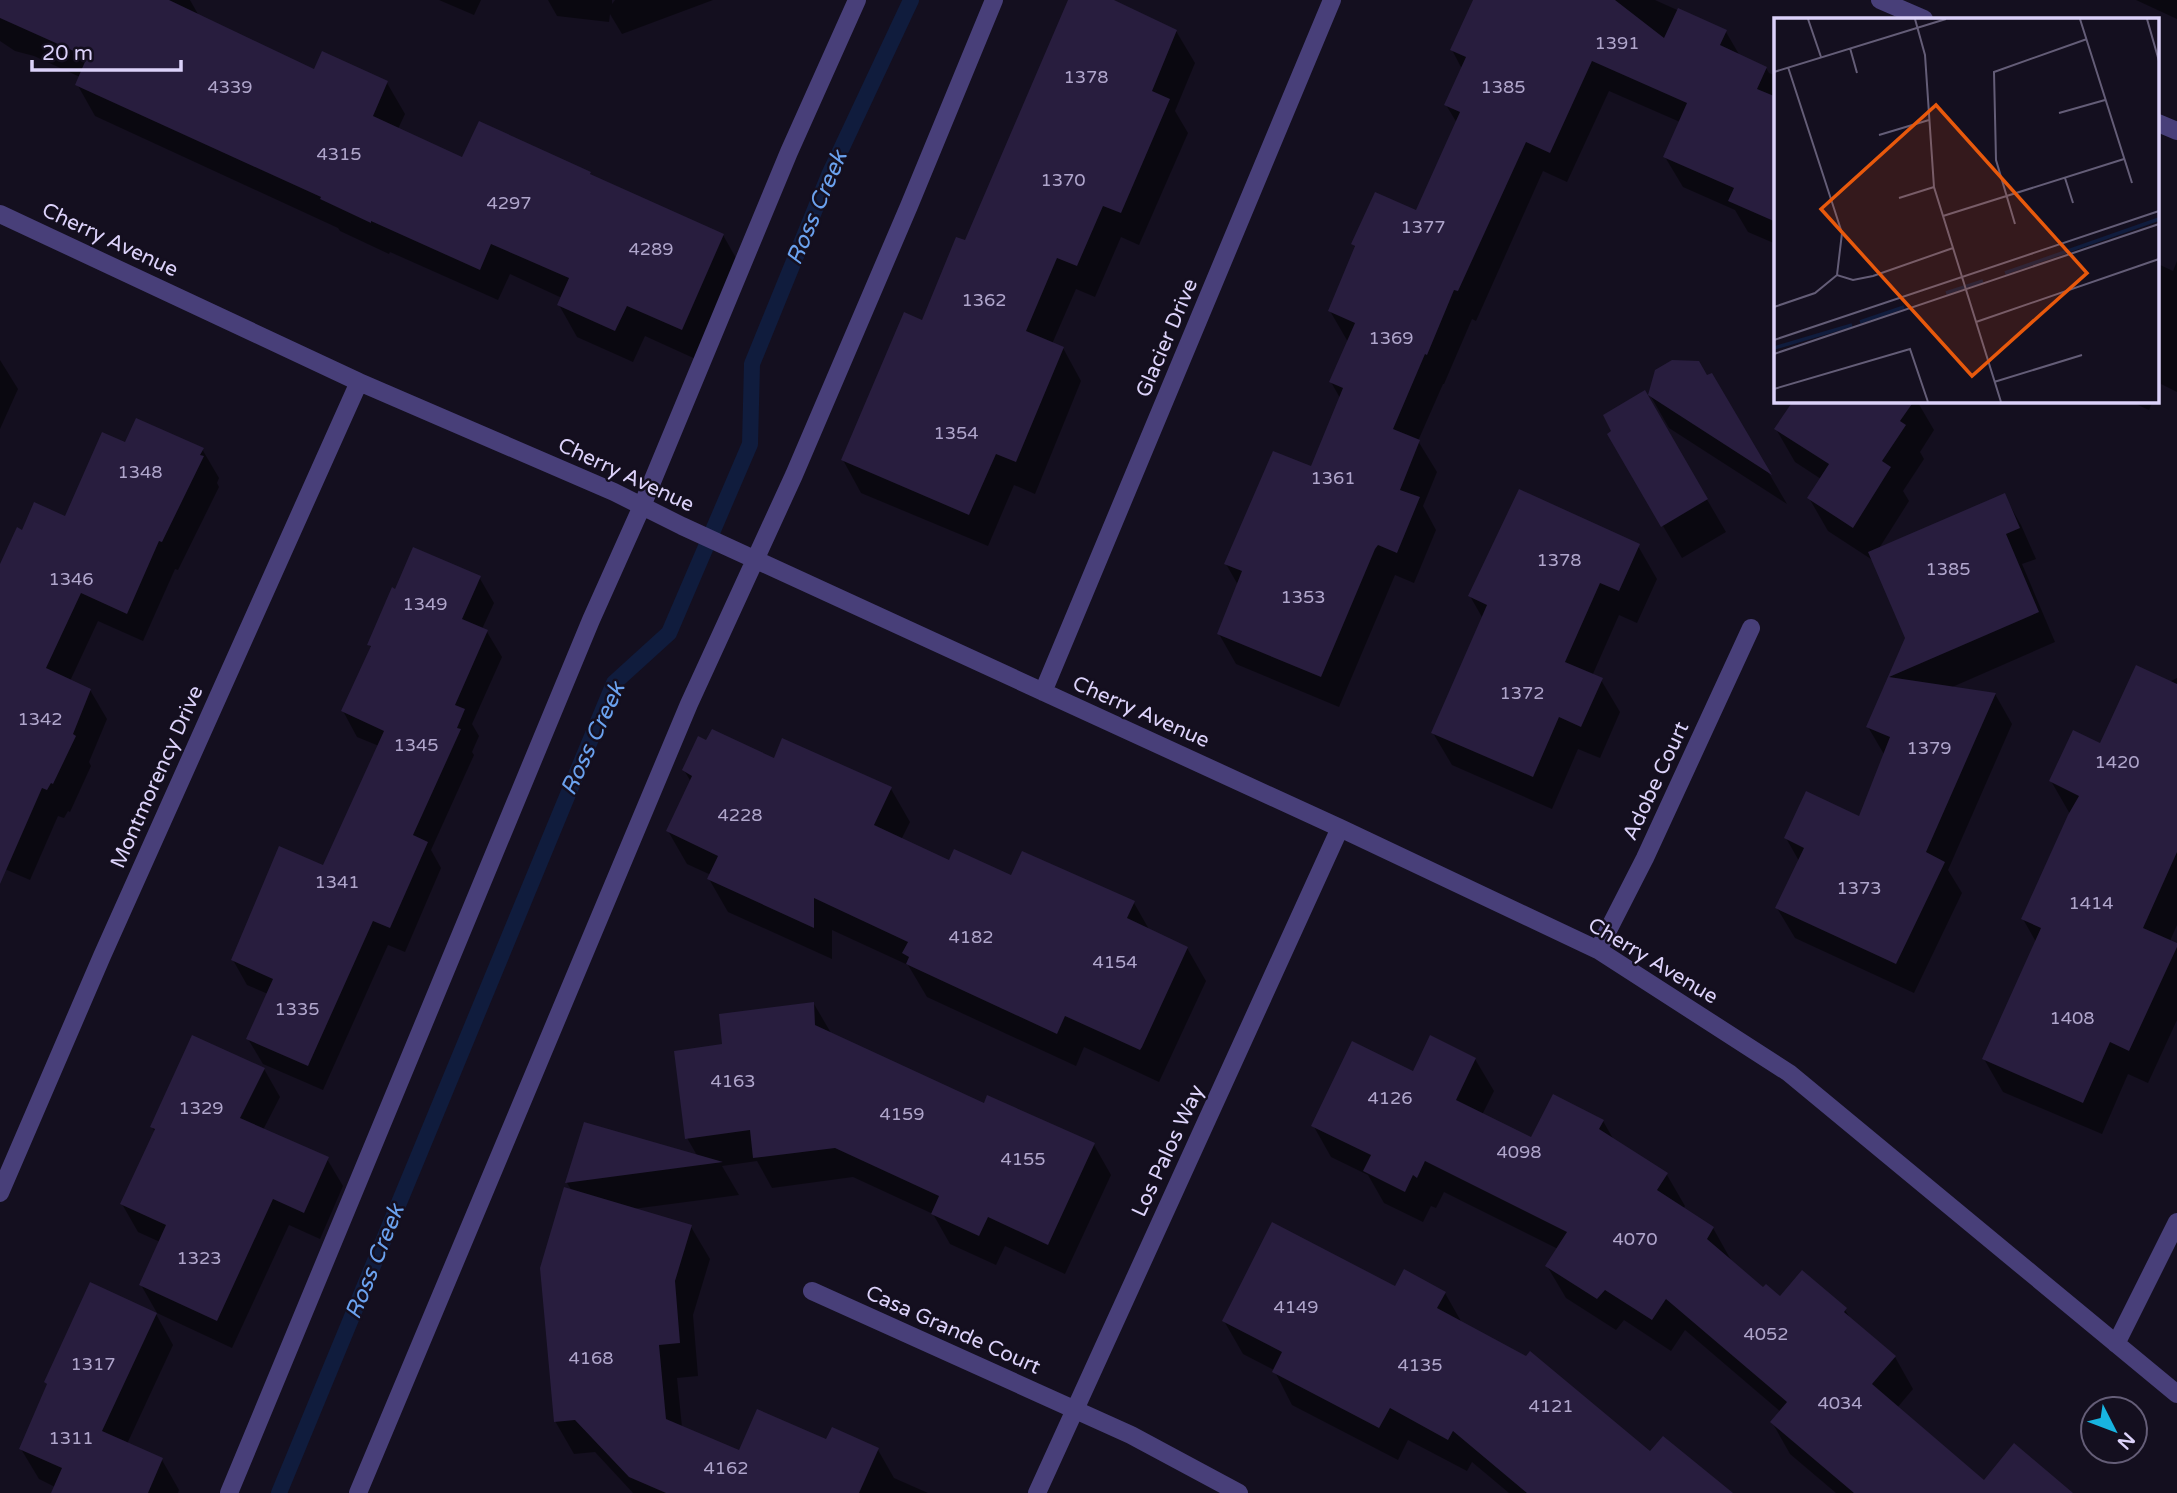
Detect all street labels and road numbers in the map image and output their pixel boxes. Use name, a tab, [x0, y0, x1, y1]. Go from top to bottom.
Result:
street label: Cherry Avenue	[38, 198, 182, 282]
street label: Glacier Drive	[1131, 275, 1203, 401]
street label: Cherry Avenue	[554, 433, 698, 517]
street label: Cherry Avenue	[1069, 671, 1213, 753]
street label: Montmorency Drive	[105, 682, 209, 872]
street label: Adobe Court	[1618, 718, 1694, 844]
street label: Cherry Avenue	[1583, 912, 1723, 1010]
street label: Los Palos Way	[1127, 1081, 1209, 1221]
street label: Casa Grande Court	[862, 1280, 1044, 1380]

